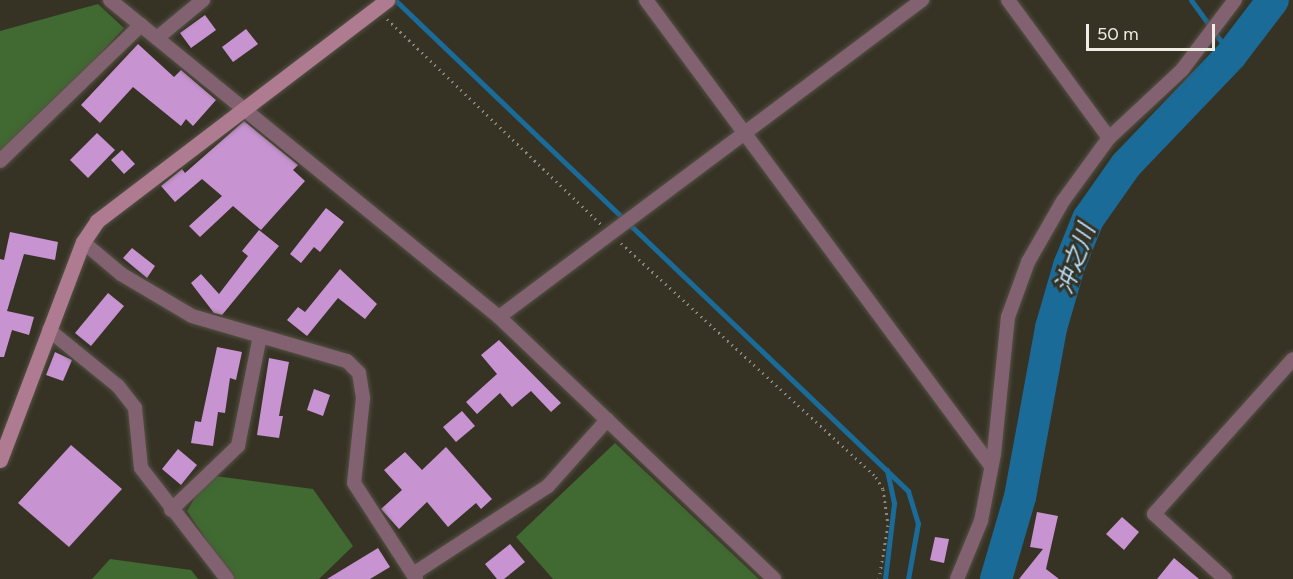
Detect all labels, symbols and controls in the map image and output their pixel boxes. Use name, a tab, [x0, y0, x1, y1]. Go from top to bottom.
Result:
scale bar	[1089, 12, 1218, 50]
text: 50 m	[1097, 23, 1139, 45]
water label: 沖之川	[1049, 220, 1101, 298]

